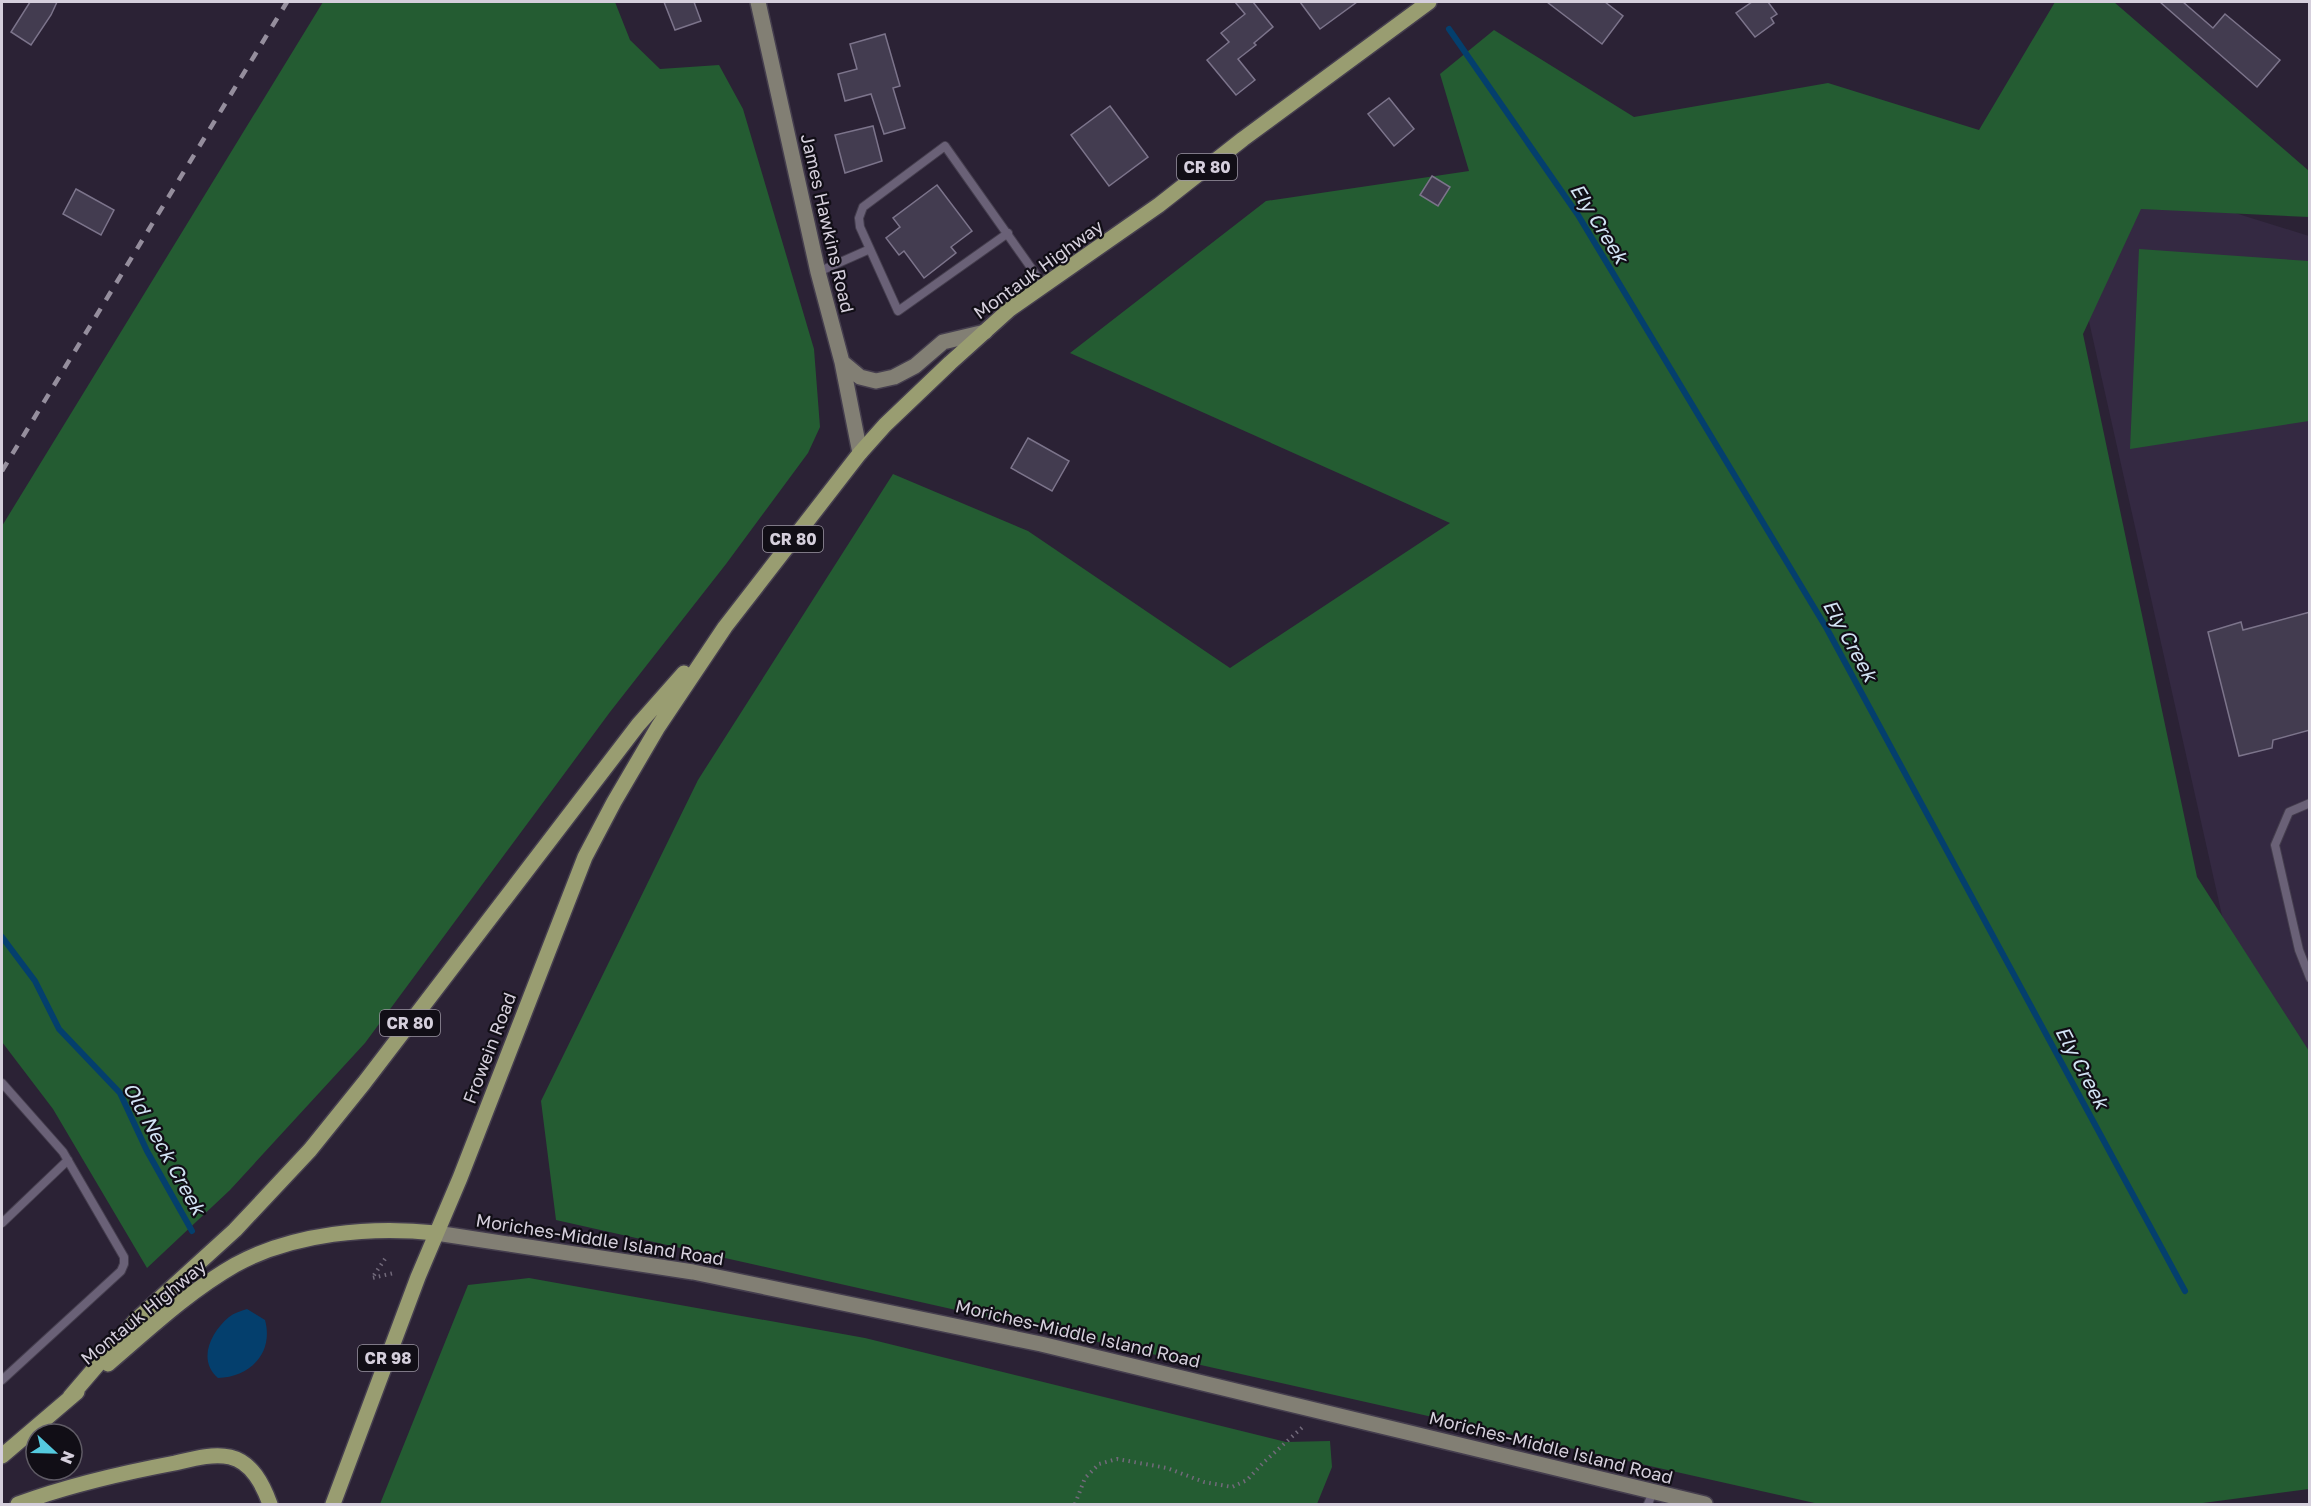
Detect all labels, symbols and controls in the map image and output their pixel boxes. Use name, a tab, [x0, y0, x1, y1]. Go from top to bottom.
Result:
street label: James Hawkins Road	[797, 131, 859, 315]
road number: CR 80	[1177, 154, 1237, 180]
water label: Ely Creek	[1565, 178, 1635, 270]
street label: Montauk Highway	[969, 215, 1107, 323]
road number: CR 80	[763, 526, 823, 552]
water label: Ely Creek	[1818, 595, 1885, 688]
street label: Frowein Road	[458, 989, 520, 1107]
road number: CR 80	[380, 1010, 440, 1036]
water label: Ely Creek	[2050, 1022, 2116, 1115]
water label: Old Neck Creek	[119, 1077, 213, 1221]
street label: Moriches-Middle Island Road	[474, 1209, 726, 1269]
street label: Montauk Highway	[76, 1255, 210, 1369]
street label: Moriches-Middle Island Road	[953, 1294, 1203, 1372]
road number: CR 98	[358, 1345, 418, 1371]
street label: Moriches-Middle Island Road	[1427, 1406, 1675, 1488]
north arrow	[24, 1422, 84, 1482]
text: N	[56, 1448, 79, 1467]

